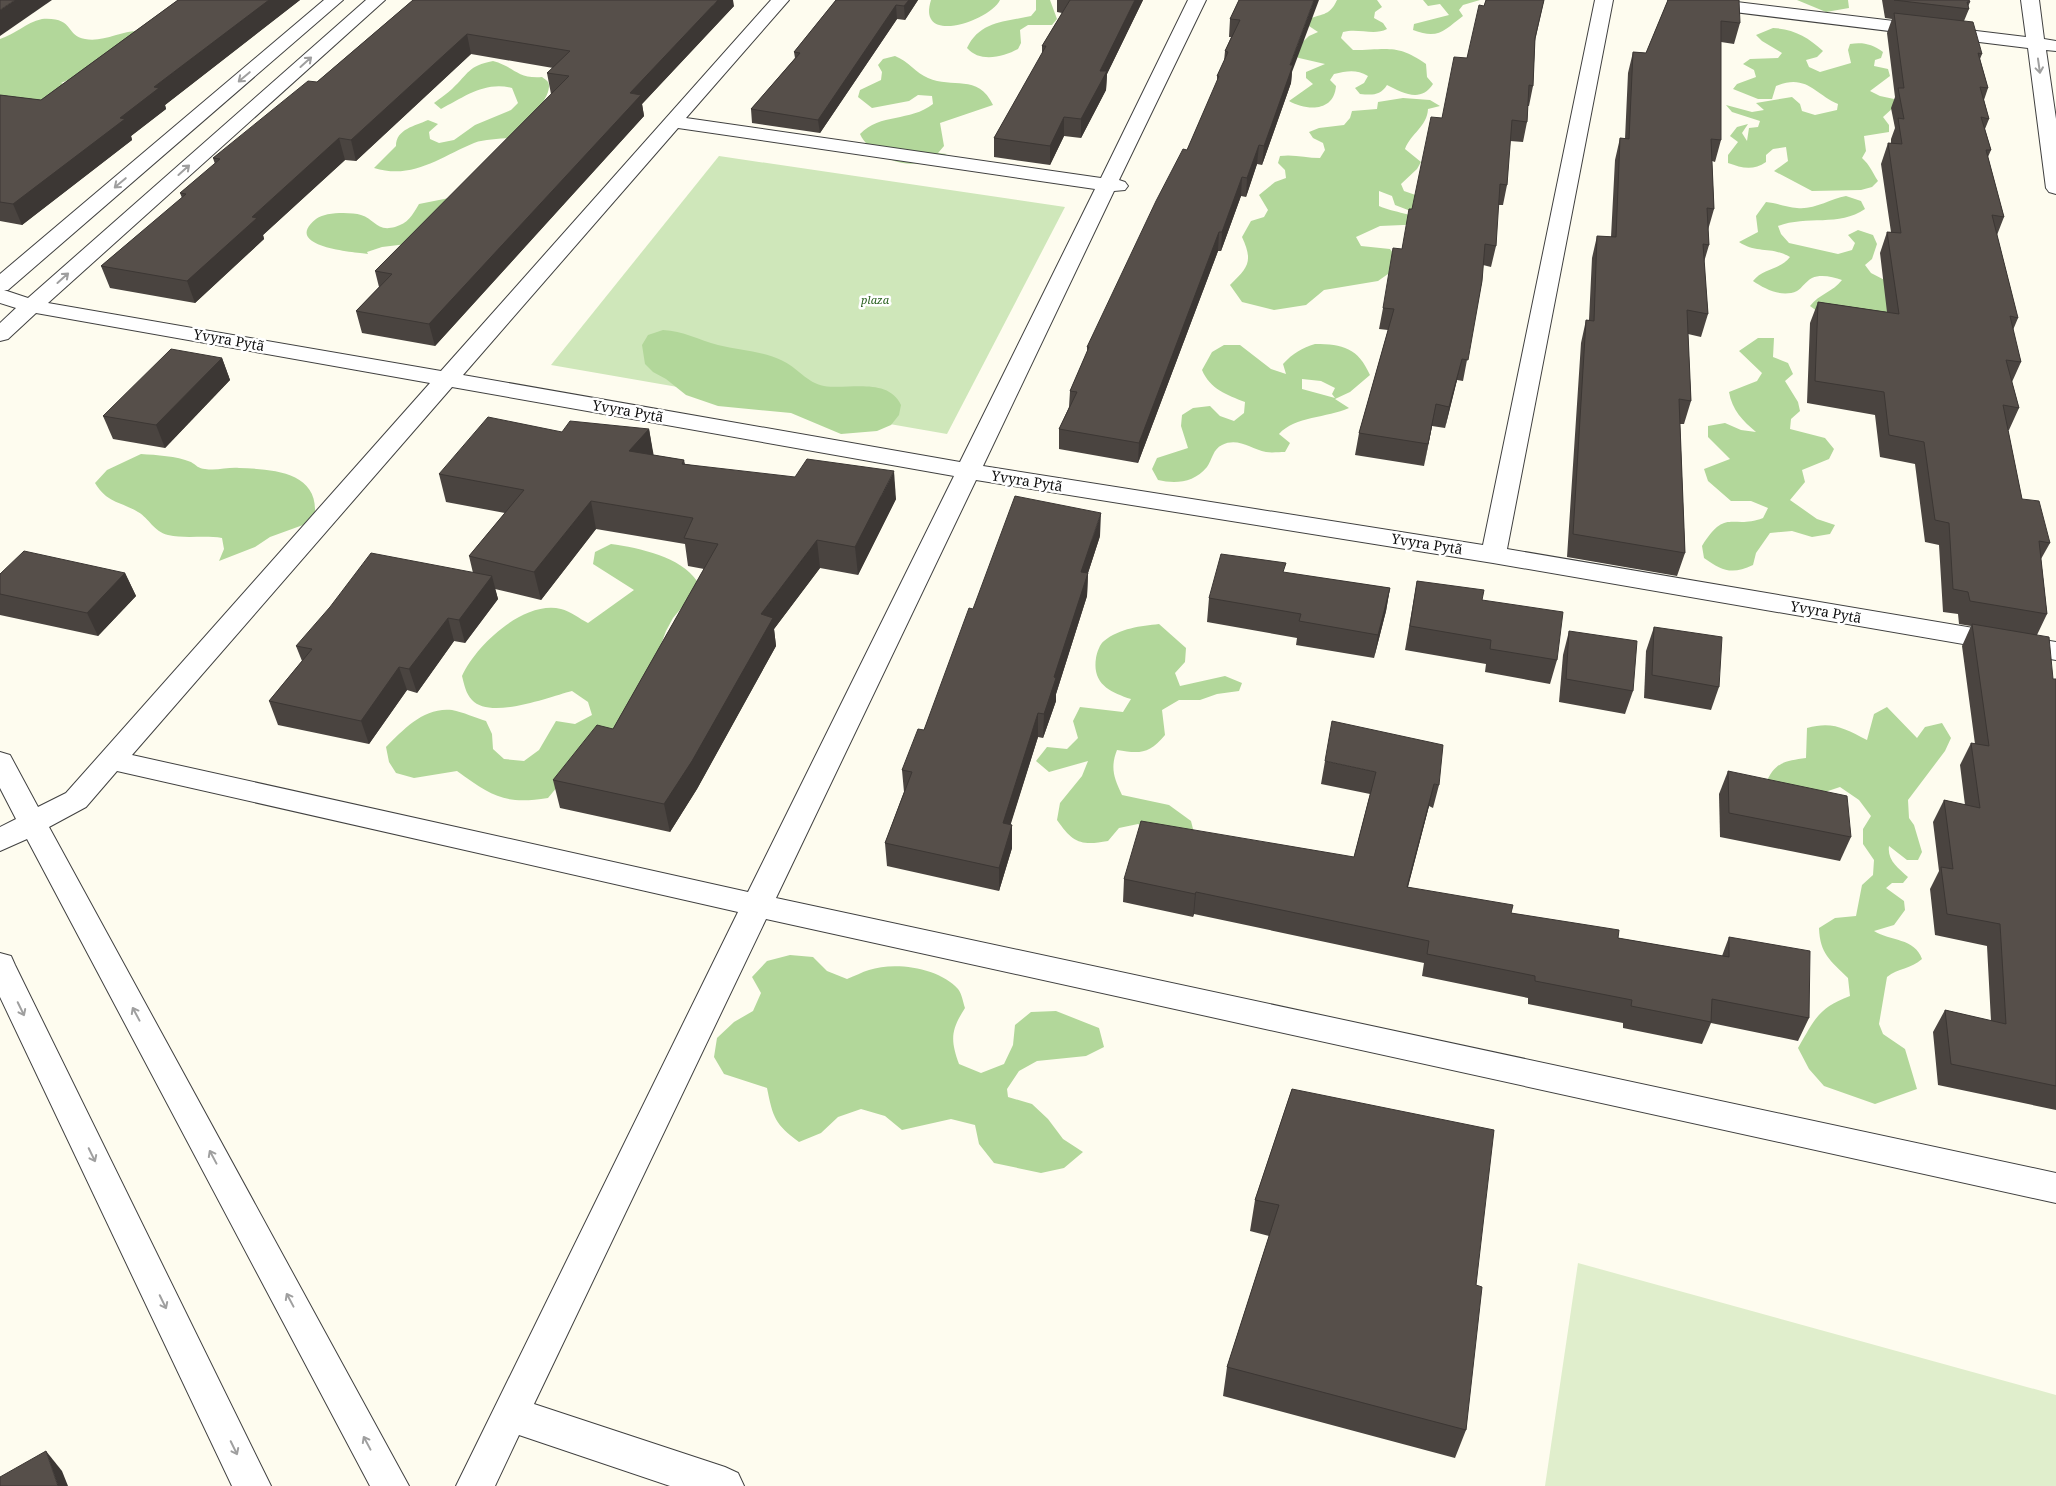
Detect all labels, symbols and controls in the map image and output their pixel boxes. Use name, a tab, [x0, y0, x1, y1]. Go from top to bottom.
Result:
one-way arrow	[299, 57, 312, 68]
one-way arrow	[2034, 57, 2044, 73]
one-way arrow	[237, 71, 250, 83]
one-way arrow	[178, 164, 191, 176]
one-way arrow	[114, 177, 127, 188]
one-way arrow	[56, 272, 69, 284]
park label: plaza	[860, 292, 890, 307]
street label: Yvyra Pytã	[191, 324, 266, 355]
street label: Yvyra Pytã	[590, 395, 665, 426]
street label: Yvyra Pytã	[989, 465, 1064, 496]
street label: Yvyra Pytã	[1389, 528, 1464, 559]
street label: Yvyra Pytã	[1788, 596, 1863, 627]
one-way arrow	[17, 1001, 26, 1016]
one-way arrow	[130, 1007, 140, 1022]
one-way arrow	[88, 1147, 97, 1162]
one-way arrow	[207, 1150, 217, 1165]
one-way arrow	[285, 1293, 294, 1308]
one-way arrow	[158, 1294, 168, 1309]
one-way arrow	[362, 1436, 371, 1451]
one-way arrow	[230, 1440, 239, 1455]

